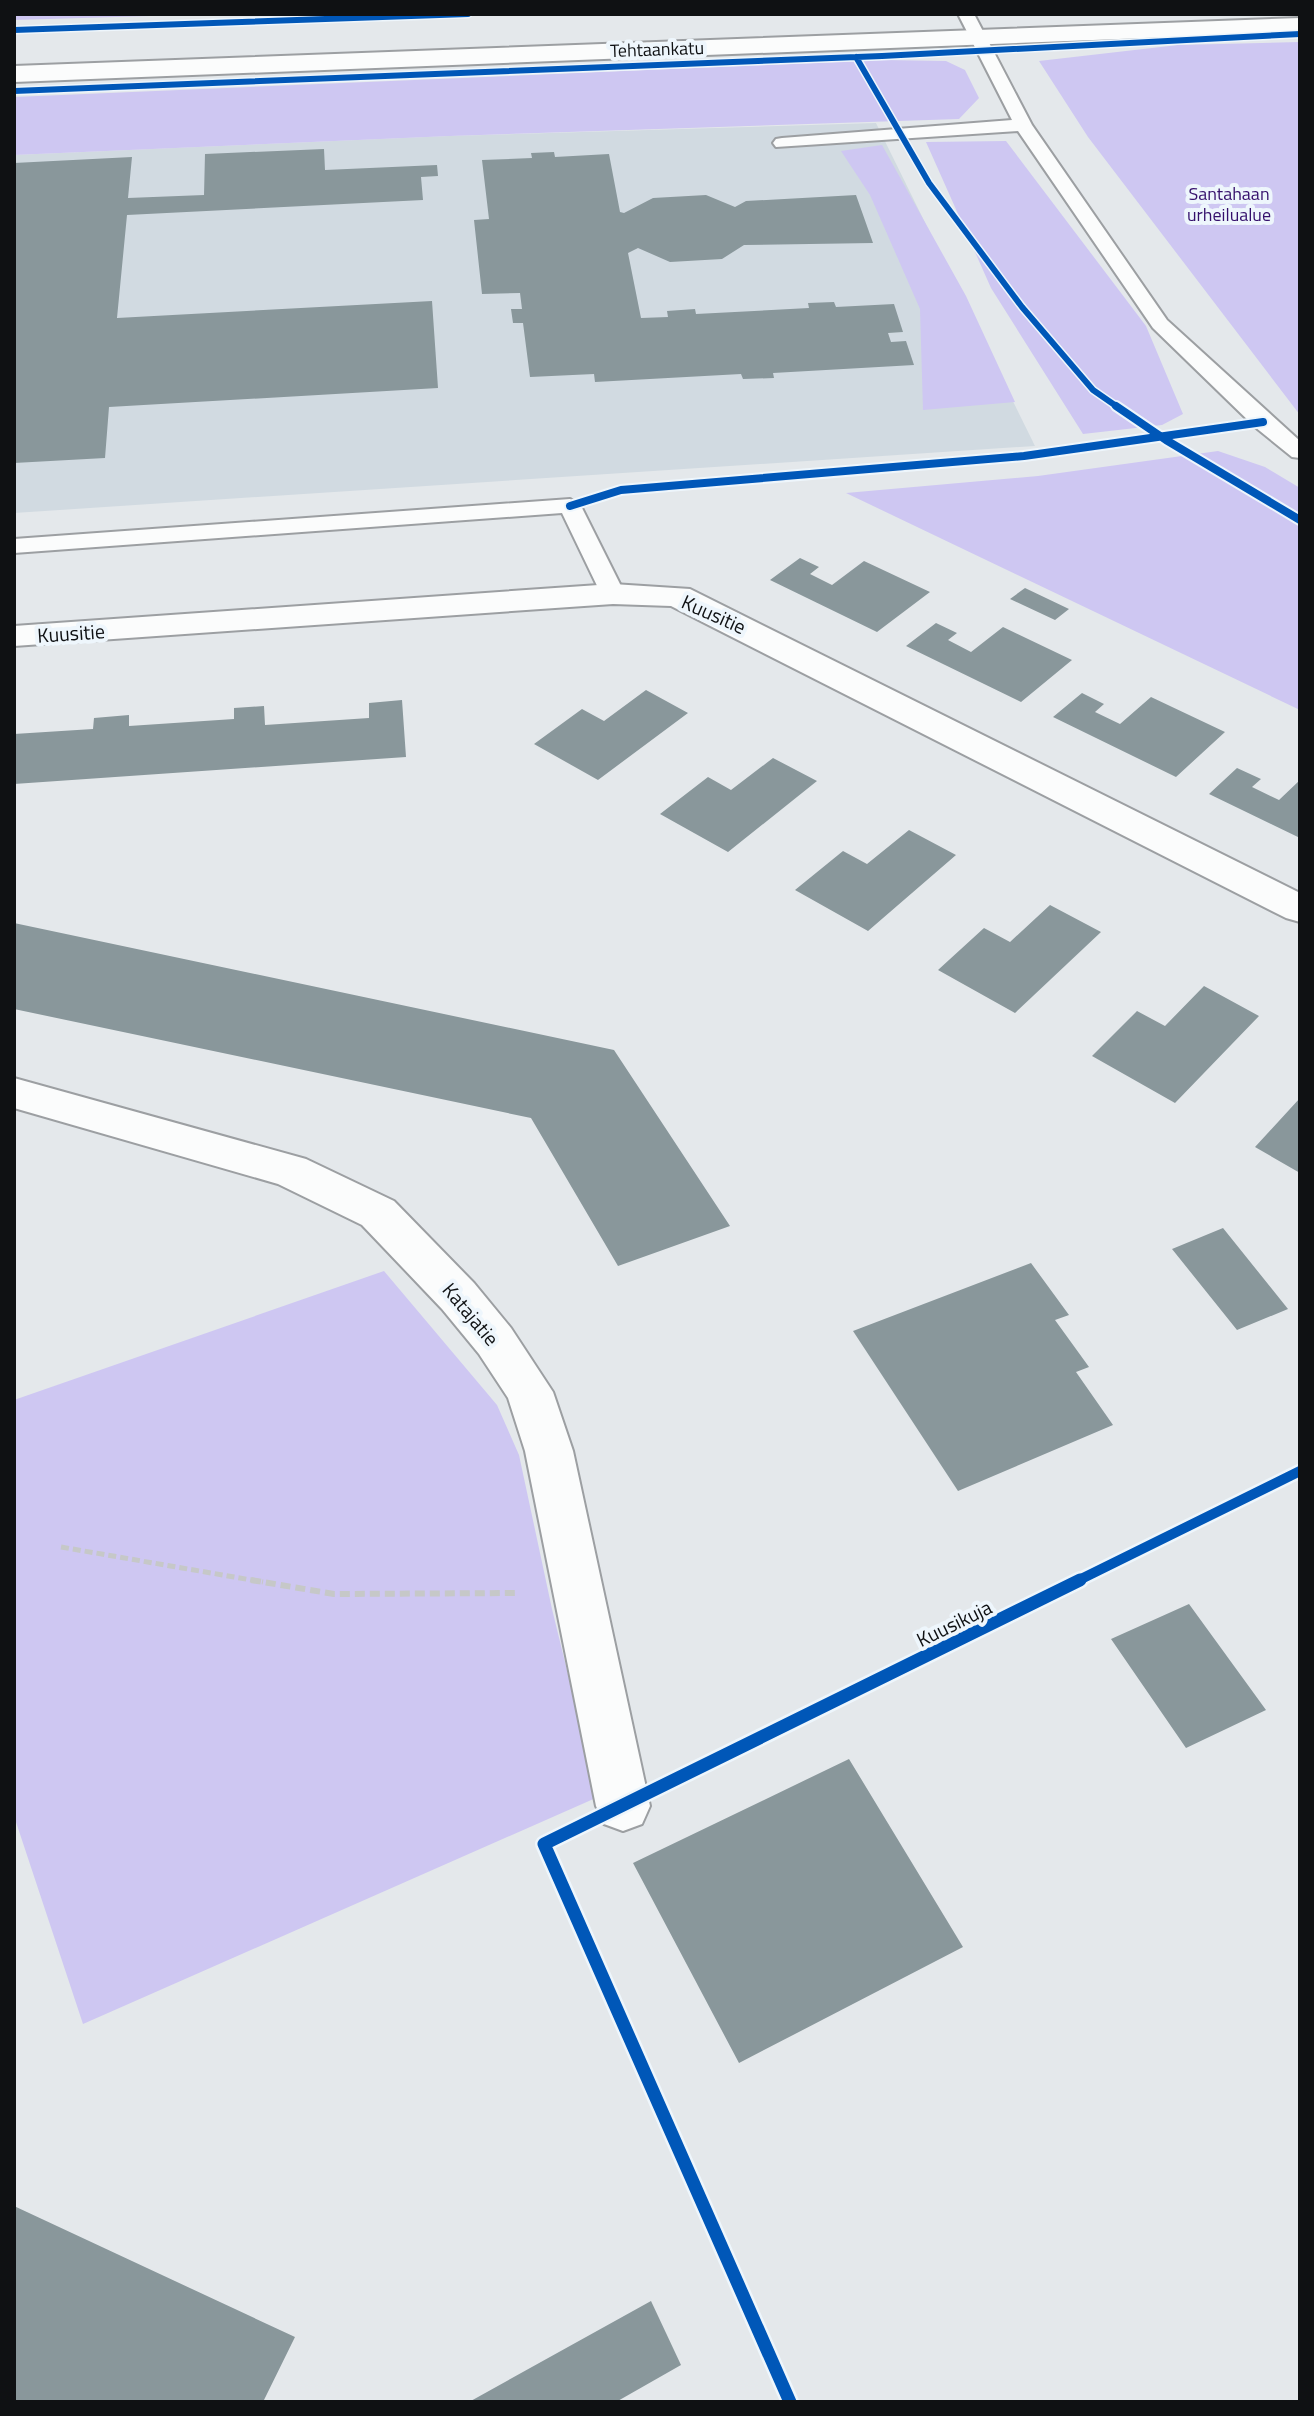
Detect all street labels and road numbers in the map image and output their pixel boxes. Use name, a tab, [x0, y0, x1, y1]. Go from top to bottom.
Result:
street label: Tehtaankatu	[610, 34, 704, 64]
street label: Kuusitie	[677, 586, 751, 642]
street label: Kuusitie	[36, 615, 106, 651]
street label: Katajatie	[435, 1276, 507, 1352]
street label: Kuusikuja	[911, 1591, 997, 1655]

